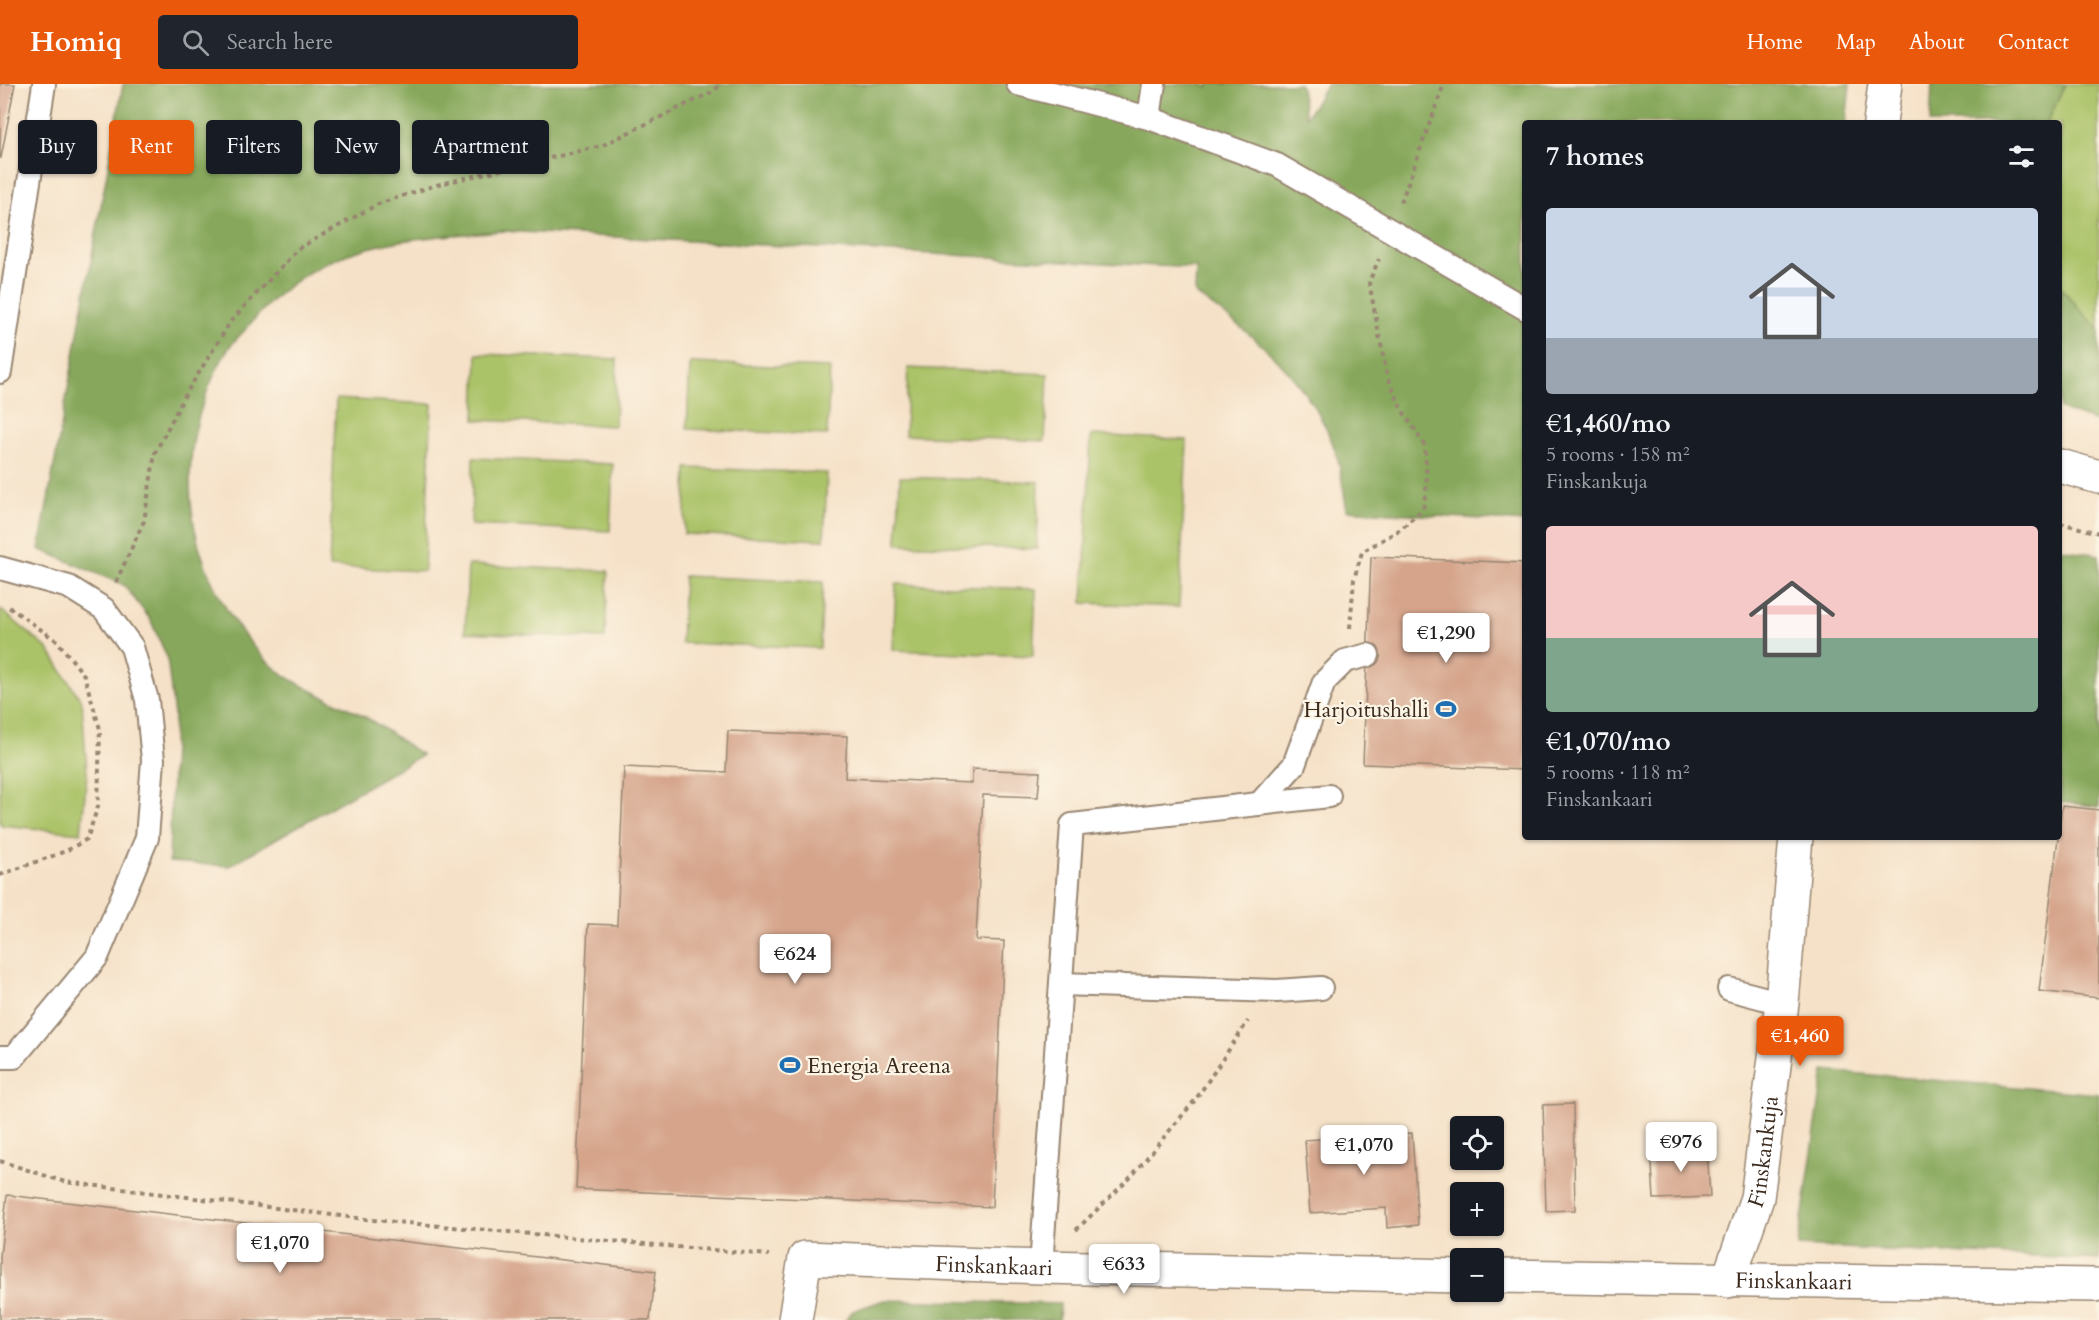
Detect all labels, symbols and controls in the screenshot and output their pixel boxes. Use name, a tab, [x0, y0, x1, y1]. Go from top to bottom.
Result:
search box	[158, 15, 578, 69]
text: Homiq	[30, 23, 122, 61]
icon: search	[179, 26, 212, 59]
text: Search here	[227, 27, 333, 57]
text: Home	[1747, 28, 1803, 57]
text: Map	[1836, 28, 1876, 57]
text: About	[1909, 28, 1965, 57]
text: Contact	[1998, 28, 2069, 57]
chip: Buy	[18, 120, 97, 174]
chip: Rent	[109, 120, 194, 174]
chip: Filters	[206, 120, 302, 174]
chip: New	[314, 120, 400, 174]
chip: Apartment	[412, 120, 549, 174]
text: 7 homes	[1546, 139, 1644, 174]
icon: filters	[2005, 140, 2038, 173]
icon: home	[1738, 247, 1846, 355]
text: €1,460/mo	[1546, 406, 1671, 441]
text: 5 rooms · 158 m²	[1546, 441, 1690, 468]
text: Finskankuja	[1546, 468, 1648, 495]
icon: home	[1738, 565, 1846, 673]
pin: €1,290	[1397, 613, 1495, 664]
text: €1,290	[1417, 619, 1475, 646]
place label: Harjoitushalli	[1303, 695, 1429, 725]
sports icon: Harjoitushalli	[1434, 697, 1458, 721]
text: €1,070/mo	[1546, 724, 1671, 759]
text: 5 rooms · 118 m²	[1546, 759, 1690, 786]
text: Finskankaari	[1546, 786, 1653, 813]
pin: €624	[759, 934, 831, 985]
text: €624	[774, 940, 816, 967]
pin: €1,460	[1751, 1016, 1849, 1067]
text: €1,460	[1771, 1022, 1829, 1049]
place label: Energia Areena	[807, 1051, 951, 1081]
sports icon: Energia Areena	[778, 1053, 802, 1077]
street label: Finskankuja	[1741, 1093, 1786, 1212]
map controls	[1450, 1116, 1504, 1302]
button: locate	[1450, 1116, 1504, 1170]
pin: €976	[1645, 1122, 1717, 1173]
pin: €1,070	[1315, 1125, 1413, 1176]
text: €976	[1660, 1128, 1702, 1155]
text: €1,070	[1335, 1131, 1393, 1158]
button: +	[1450, 1182, 1504, 1236]
pin: €1,070	[231, 1223, 329, 1274]
text: €1,070	[251, 1229, 309, 1256]
pin: €633	[1088, 1244, 1160, 1295]
button: −	[1450, 1248, 1504, 1302]
street label: Finskankaari	[935, 1249, 1053, 1283]
text: €633	[1103, 1250, 1145, 1277]
street label: Finskankaari	[1735, 1266, 1853, 1297]

